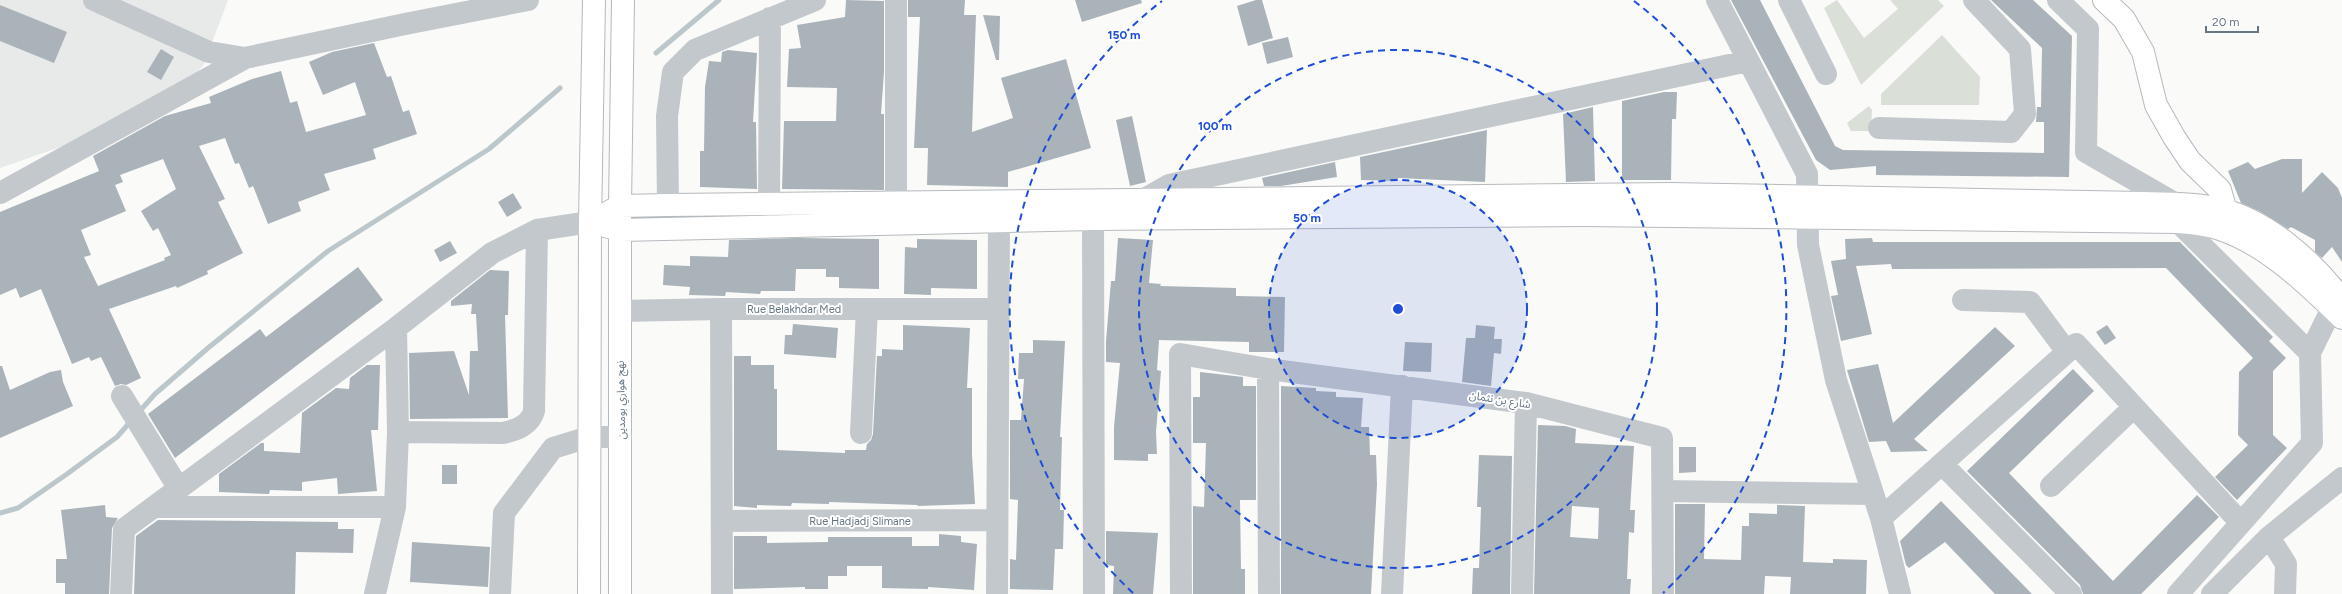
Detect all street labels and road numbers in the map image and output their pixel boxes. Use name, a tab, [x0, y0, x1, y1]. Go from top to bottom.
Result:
street label: Rue Belakhdar Med	[747, 303, 841, 316]
street label: نهج هواري بومدين	[614, 360, 631, 439]
street label: شارع بن نثمان	[1468, 389, 1532, 412]
street label: Rue Hadjadj Slimane	[809, 515, 911, 528]

